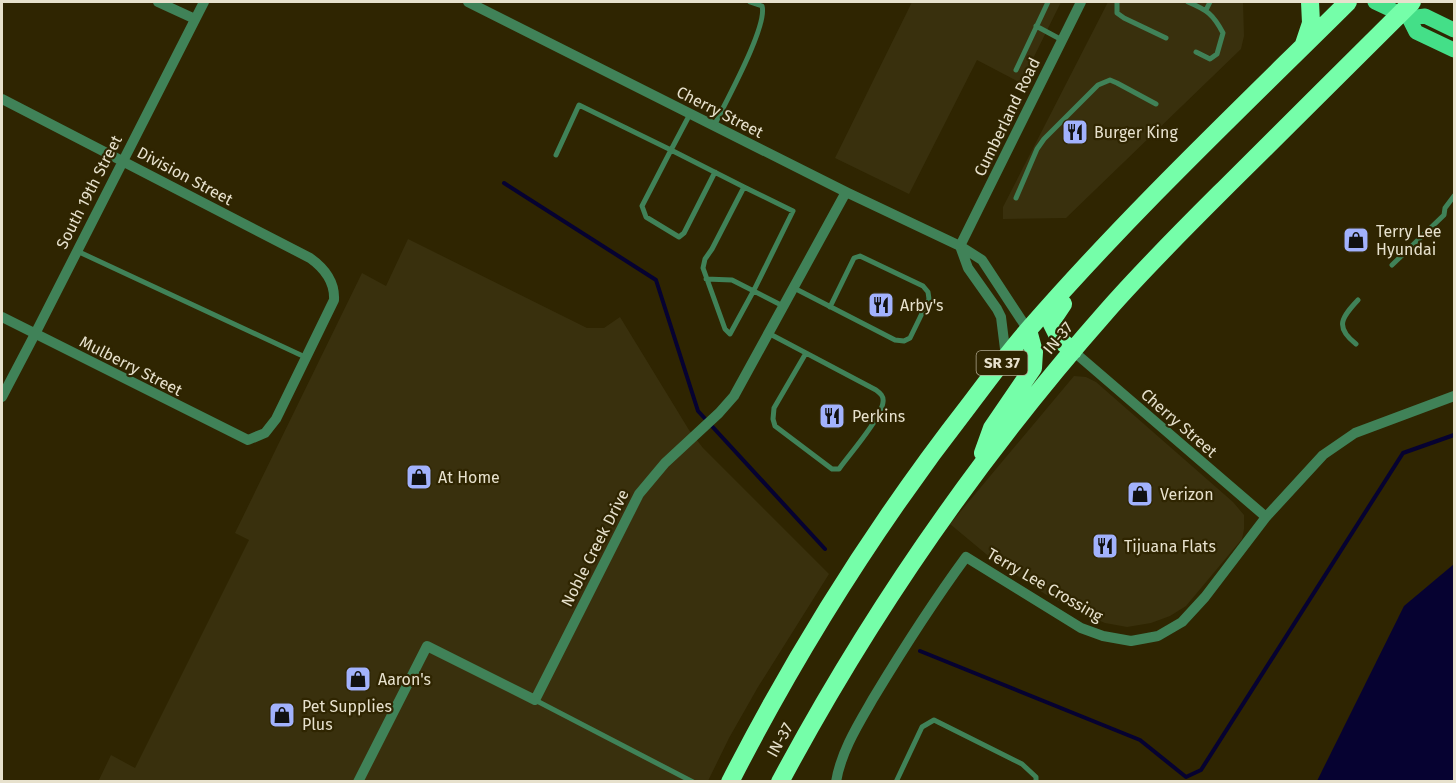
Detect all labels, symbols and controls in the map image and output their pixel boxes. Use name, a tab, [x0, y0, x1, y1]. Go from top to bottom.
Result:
street label: Cumberland Road	[970, 55, 1044, 179]
street label: Cherry Street	[673, 82, 767, 142]
restaurant icon: Burger King	[1060, 117, 1090, 147]
place label: Burger King	[1094, 123, 1178, 142]
street label: South 19th Street	[52, 132, 126, 252]
street label: Division Street	[134, 143, 236, 209]
place label: Terry Lee Hyundai	[1376, 222, 1442, 259]
shop icon: Terry Lee Hyundai	[1341, 225, 1371, 255]
restaurant icon: Arby's	[866, 290, 896, 320]
place label: Arby's	[900, 296, 943, 315]
street label: IN-37	[1039, 318, 1077, 358]
street label: Mulberry Street	[77, 332, 186, 400]
road number: SR 37	[976, 351, 1028, 375]
street label: Cherry Street	[1137, 385, 1221, 461]
restaurant icon: Perkins	[817, 401, 847, 431]
place label: Perkins	[852, 407, 905, 426]
shop icon: At Home	[404, 462, 434, 492]
place label: At Home	[438, 468, 500, 487]
shop icon: Verizon	[1125, 479, 1155, 509]
place label: Verizon	[1160, 485, 1214, 504]
street label: Noble Creek Drive	[557, 486, 633, 610]
restaurant icon: Tijuana Flats	[1090, 531, 1120, 561]
place label: Tijuana Flats	[1124, 537, 1216, 556]
street label: Terry Lee Crossing	[984, 544, 1107, 626]
shop icon: Aaron's	[343, 664, 373, 694]
place label: Aaron's	[378, 670, 431, 689]
place label: Pet Supplies Plus	[302, 697, 392, 734]
shop icon: Pet Supplies Plus	[267, 700, 297, 730]
street label: IN-37	[763, 720, 797, 760]

